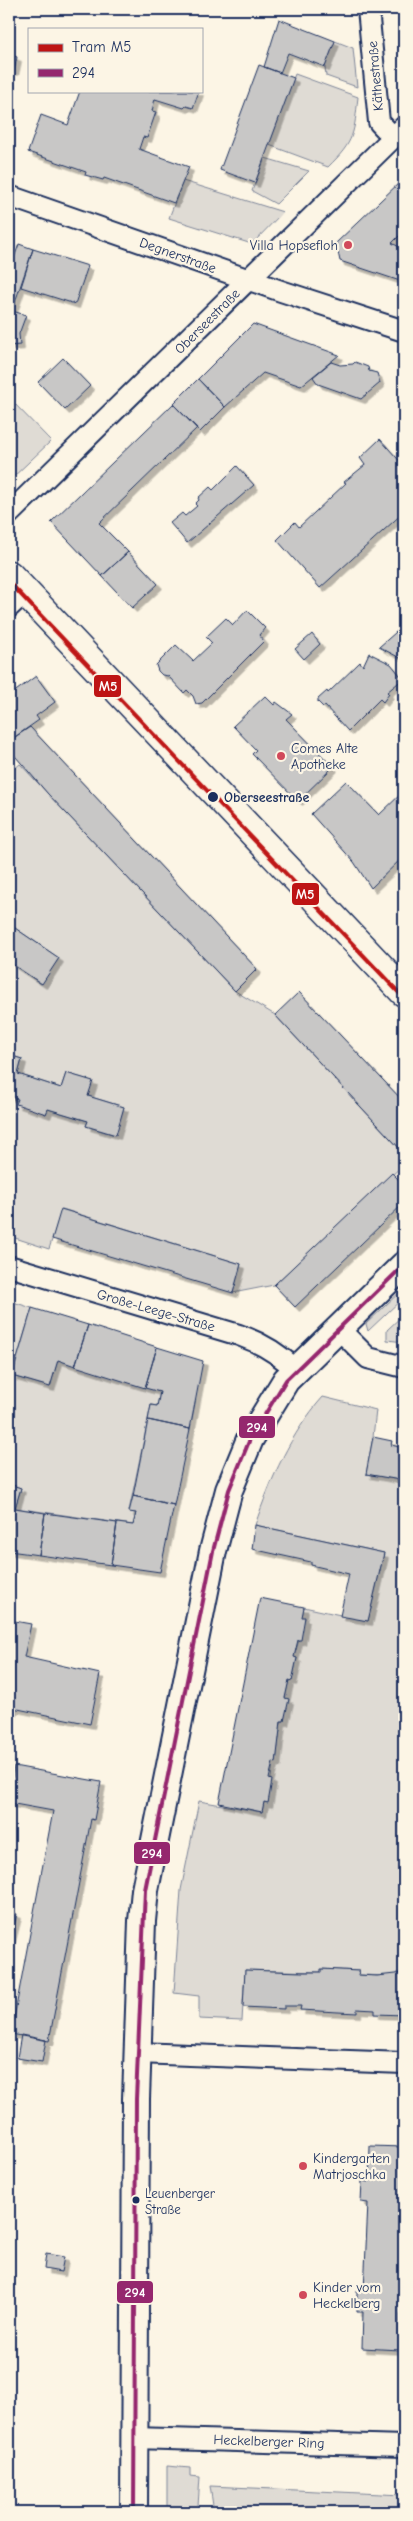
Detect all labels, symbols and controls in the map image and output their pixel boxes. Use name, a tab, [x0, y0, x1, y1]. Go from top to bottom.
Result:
legend	[28, 28, 202, 92]
text: Tram M5	[72, 38, 131, 56]
street label: Käthestraße	[364, 40, 387, 112]
text: 294	[72, 64, 95, 82]
street label: Degnerstraße	[137, 234, 218, 277]
place label: Villa Hopsefloh	[250, 237, 338, 254]
marker: Villa Hopsefloh	[342, 239, 354, 251]
street label: Oberseestraße	[171, 285, 244, 358]
line badge: M5	[93, 674, 122, 698]
text: M5	[99, 678, 117, 695]
place label: Comes Alte Apotheke	[291, 740, 358, 773]
marker: Comes Alte Apotheke	[275, 750, 287, 762]
place label: Oberseestraße	[224, 789, 310, 806]
marker: Oberseestraße	[206, 790, 220, 804]
line badge: M5	[291, 882, 320, 906]
text: M5	[296, 886, 314, 903]
street label: Große-Leege-Straße	[95, 1285, 217, 1335]
line badge: 294	[238, 1415, 276, 1439]
text: 294	[247, 1419, 268, 1436]
line badge: 294	[133, 1841, 171, 1865]
text: 294	[142, 1845, 163, 1862]
place label: Kindergarten Matrjoschka	[313, 2150, 390, 2183]
marker: Kindergarten Matrjoschka	[297, 2160, 309, 2172]
place label: Leuenberger Straße	[145, 2186, 216, 2217]
marker: Leuenberger Straße	[131, 2195, 141, 2205]
place label: Kinder vom Heckelberg	[313, 2279, 381, 2312]
line badge: 294	[116, 2280, 154, 2304]
text: 294	[125, 2284, 146, 2301]
marker: Kinder vom Heckelberg	[297, 2289, 309, 2301]
street label: Heckelberger Ring	[213, 2431, 325, 2452]

